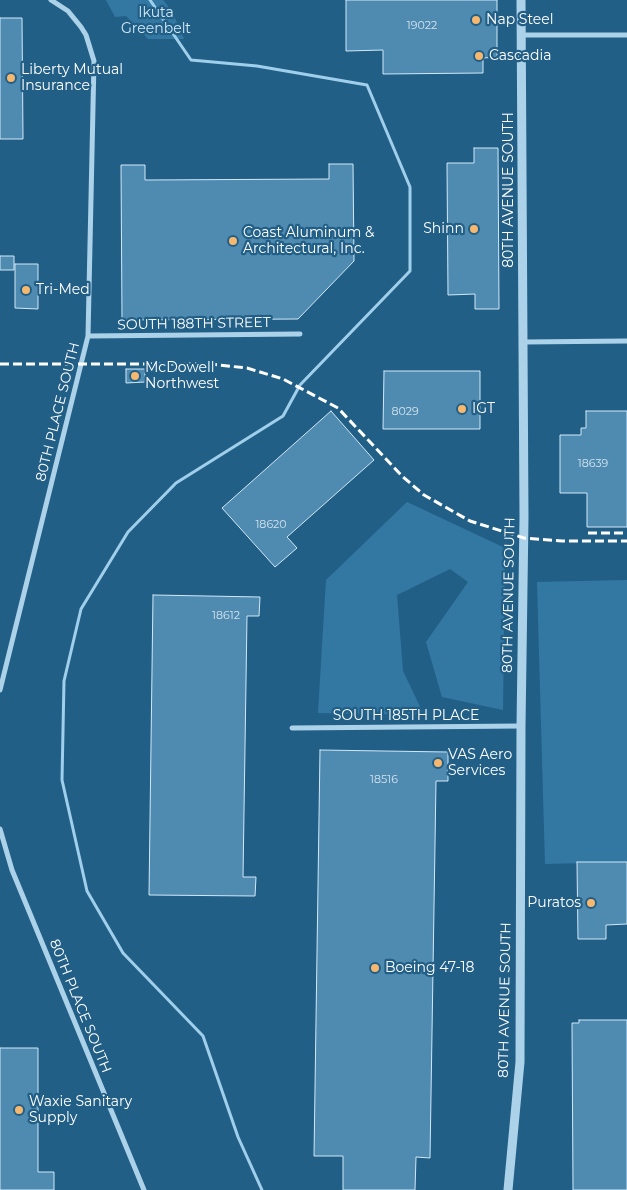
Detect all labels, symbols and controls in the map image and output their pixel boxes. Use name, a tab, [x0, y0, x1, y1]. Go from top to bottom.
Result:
park label: Ikuta Greenbelt	[121, 5, 191, 38]
place label: Nap Steel	[486, 12, 554, 28]
marker: Nap Steel	[470, 14, 482, 26]
house number: 19022	[407, 19, 437, 33]
place label: Cascadia	[489, 48, 552, 64]
marker: Cascadia	[473, 50, 485, 62]
place label: Liberty Mutual Insurance	[21, 62, 123, 94]
marker: Liberty Mutual Insurance	[5, 72, 17, 84]
street label: 80TH AVENUE SOUTH	[501, 112, 517, 268]
place label: Shinn	[423, 221, 464, 237]
marker: Shinn	[468, 223, 480, 235]
place label: Coast Aluminum & Architectural, Inc.	[243, 225, 374, 258]
marker: Coast Aluminum & Architectural, Inc.	[227, 235, 239, 247]
place label: Tri-Med	[36, 282, 90, 298]
marker: Tri-Med	[20, 284, 32, 296]
street label: SOUTH 188TH STREET	[117, 314, 271, 334]
street label: 80TH PLACE SOUTH	[33, 341, 83, 483]
place label: McDowell Northwest	[145, 360, 219, 392]
marker: McDowell Northwest	[129, 370, 141, 382]
place label: IGT	[472, 401, 495, 417]
marker: IGT	[456, 403, 468, 415]
house number: 8029	[391, 405, 419, 419]
house number: 18639	[578, 457, 608, 471]
street label: 80TH AVENUE SOUTH	[499, 517, 519, 673]
house number: 18620	[255, 518, 287, 532]
house number: 18612	[212, 609, 240, 623]
street label: SOUTH 185TH PLACE	[333, 708, 479, 724]
place label: VAS Aero Services	[448, 747, 512, 780]
marker: VAS Aero Services	[432, 757, 444, 769]
house number: 18516	[370, 773, 398, 787]
place label: Puratos	[527, 895, 581, 911]
marker: Puratos	[585, 897, 597, 909]
street label: 80TH AVENUE SOUTH	[495, 922, 515, 1078]
street label: 80TH PLACE SOUTH	[45, 937, 115, 1075]
place label: Boeing 47-18	[385, 960, 474, 976]
marker: Boeing 47-18	[369, 962, 381, 974]
place label: Waxie Sanitary Supply	[29, 1094, 132, 1126]
marker: Waxie Sanitary Supply	[13, 1104, 25, 1116]

